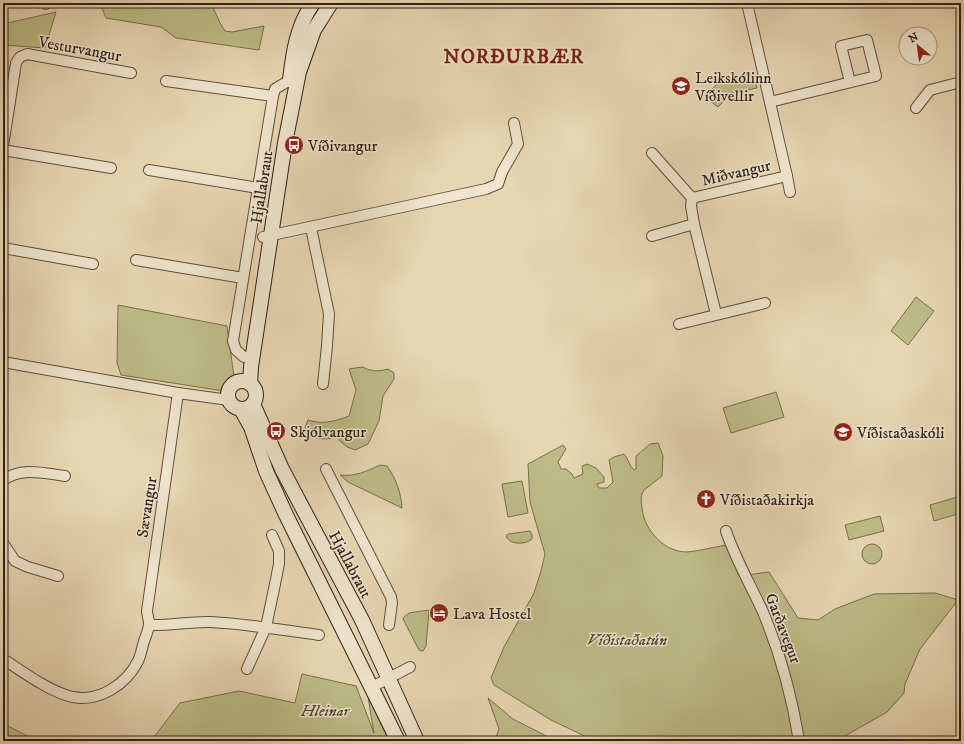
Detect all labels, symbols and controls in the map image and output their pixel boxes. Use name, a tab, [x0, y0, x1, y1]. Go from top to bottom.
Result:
north arrow	[898, 26, 938, 66]
text: N	[906, 30, 921, 46]
street label: Vesturvangur	[36, 32, 123, 66]
district label: NORÐURBÆR	[444, 45, 584, 70]
place label: Leikskólinn Víðivellir	[694, 68, 772, 106]
school or university icon: Leikskólinn Víðivellir	[670, 75, 692, 97]
bus stop icon: Víðivangur	[283, 134, 305, 156]
place label: Víðivangur	[307, 136, 377, 156]
street label: Hjallabraut	[246, 149, 278, 225]
street label: Miðvangur	[700, 155, 773, 191]
bus stop icon: Skjólvangur	[265, 420, 287, 442]
school or university icon: Víðistaðaskóli	[832, 421, 854, 443]
place label: Skjólvangur	[290, 422, 366, 442]
place label: Víðistaðaskóli	[856, 423, 944, 443]
street label: Sævangur	[132, 475, 162, 539]
church icon: Víðistaðakirkja	[695, 488, 717, 510]
place label: Víðistaðakirkja	[719, 490, 814, 510]
street label: Hjallabraut	[324, 527, 376, 602]
street label: Garðavegur	[761, 590, 806, 666]
hotel icon: Lava Hostel	[428, 602, 450, 624]
place label: Lava Hostel	[453, 604, 532, 624]
park label: Víðistaðatún	[587, 630, 667, 650]
park label: Hleinar	[300, 701, 351, 721]

